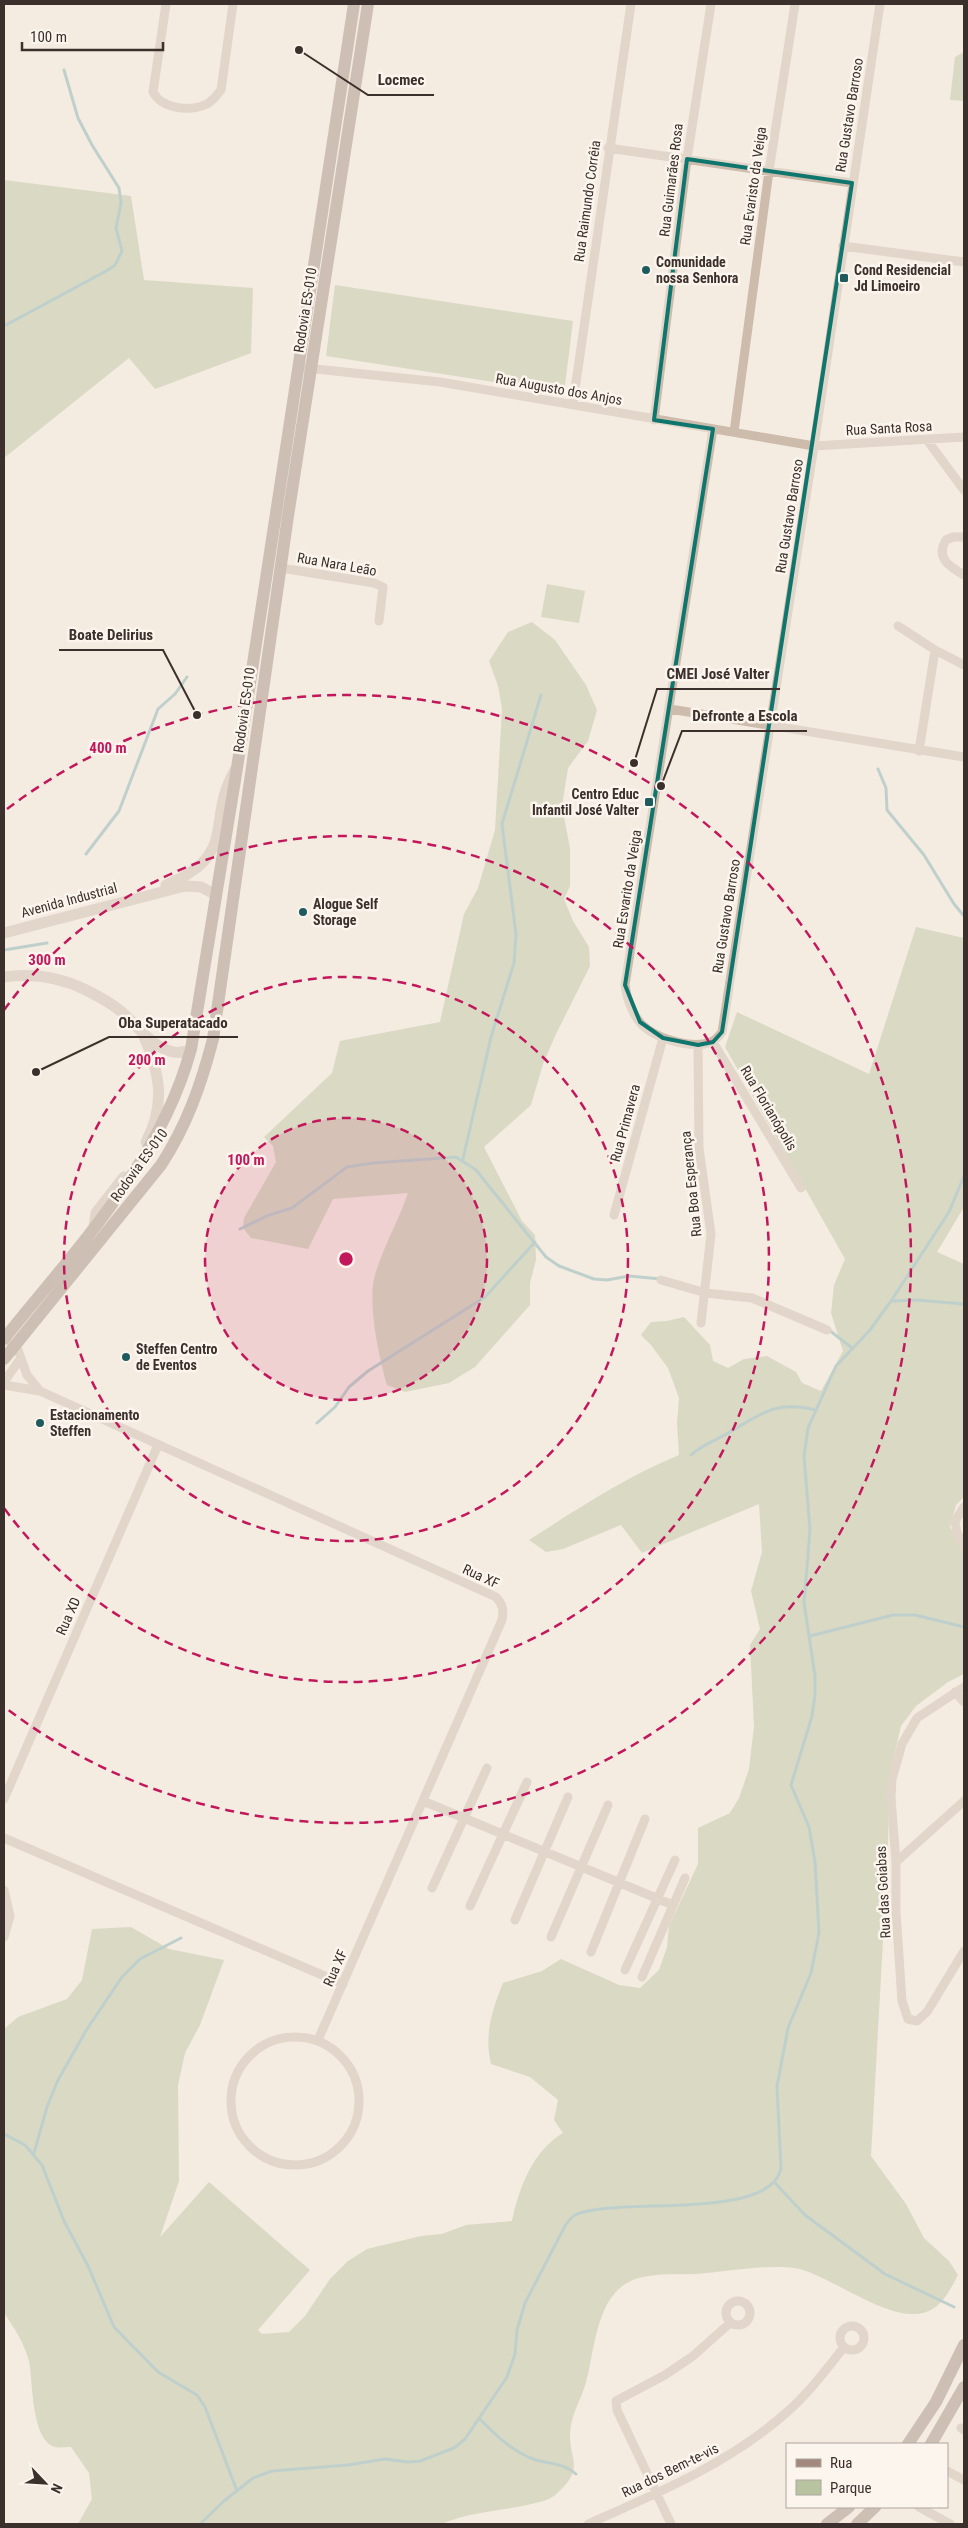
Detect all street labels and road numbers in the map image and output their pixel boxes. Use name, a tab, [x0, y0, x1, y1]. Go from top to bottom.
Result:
street label: Rua Gustavo Barroso	[832, 57, 866, 173]
street label: Rua Guimarães Rosa	[656, 122, 686, 238]
street label: Rua Evaristo da Veiga	[737, 126, 769, 246]
street label: Rua Raimundo Corrêia	[571, 139, 603, 263]
street label: Rodovia ES-010	[290, 266, 320, 354]
street label: Rua Augusto dos Anjos	[494, 370, 624, 408]
street label: Rua Santa Rosa	[845, 418, 933, 438]
street label: Rua Gustavo Barroso	[772, 458, 806, 574]
street label: Rua Nara Leão	[296, 549, 378, 579]
street label: Rodovia ES-010	[230, 666, 258, 754]
street label: Rua Esvarito da Veiga	[610, 829, 644, 949]
street label: Rua Gustavo Barroso	[709, 858, 743, 974]
street label: Avenida Industrial	[19, 879, 119, 921]
street label: Rua Florianópolis	[737, 1063, 801, 1153]
street label: Rua Primavera	[607, 1082, 643, 1164]
street label: Rodovia ES-010	[107, 1125, 171, 1204]
street label: Rua Boa Esperança	[677, 1130, 705, 1238]
street label: Rua XF	[460, 1561, 502, 1592]
street label: Rua XD	[53, 1595, 83, 1637]
street label: Rua das Goiabas	[873, 1845, 893, 1939]
street label: Rua XF	[320, 1947, 350, 1989]
street label: Rua dos Bem-te-vis	[619, 2440, 721, 2500]

